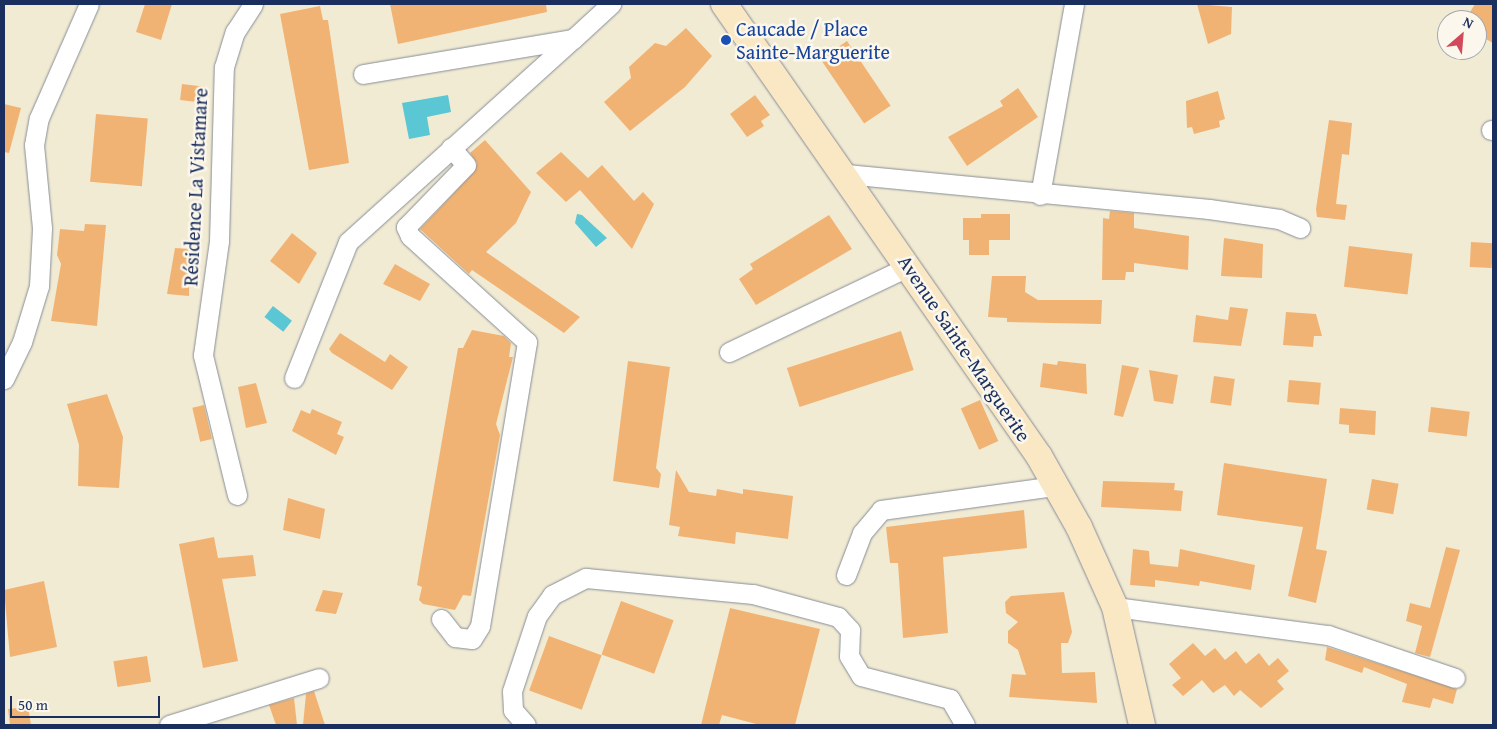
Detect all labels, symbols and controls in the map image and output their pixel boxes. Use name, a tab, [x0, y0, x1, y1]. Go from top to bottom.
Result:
north arrow	[1437, 10, 1487, 60]
text: N	[1460, 11, 1477, 34]
place label: Caucade / Place Sainte-Marguerite	[736, 16, 890, 63]
marker: Caucade / Place Sainte-Marguerite	[720, 34, 732, 46]
street label: Résidence La Vistamare	[178, 87, 212, 287]
street label: Avenue Sainte-Marguerite	[894, 250, 1036, 446]
scale bar	[12, 686, 162, 718]
text: 50 m	[18, 694, 48, 715]

